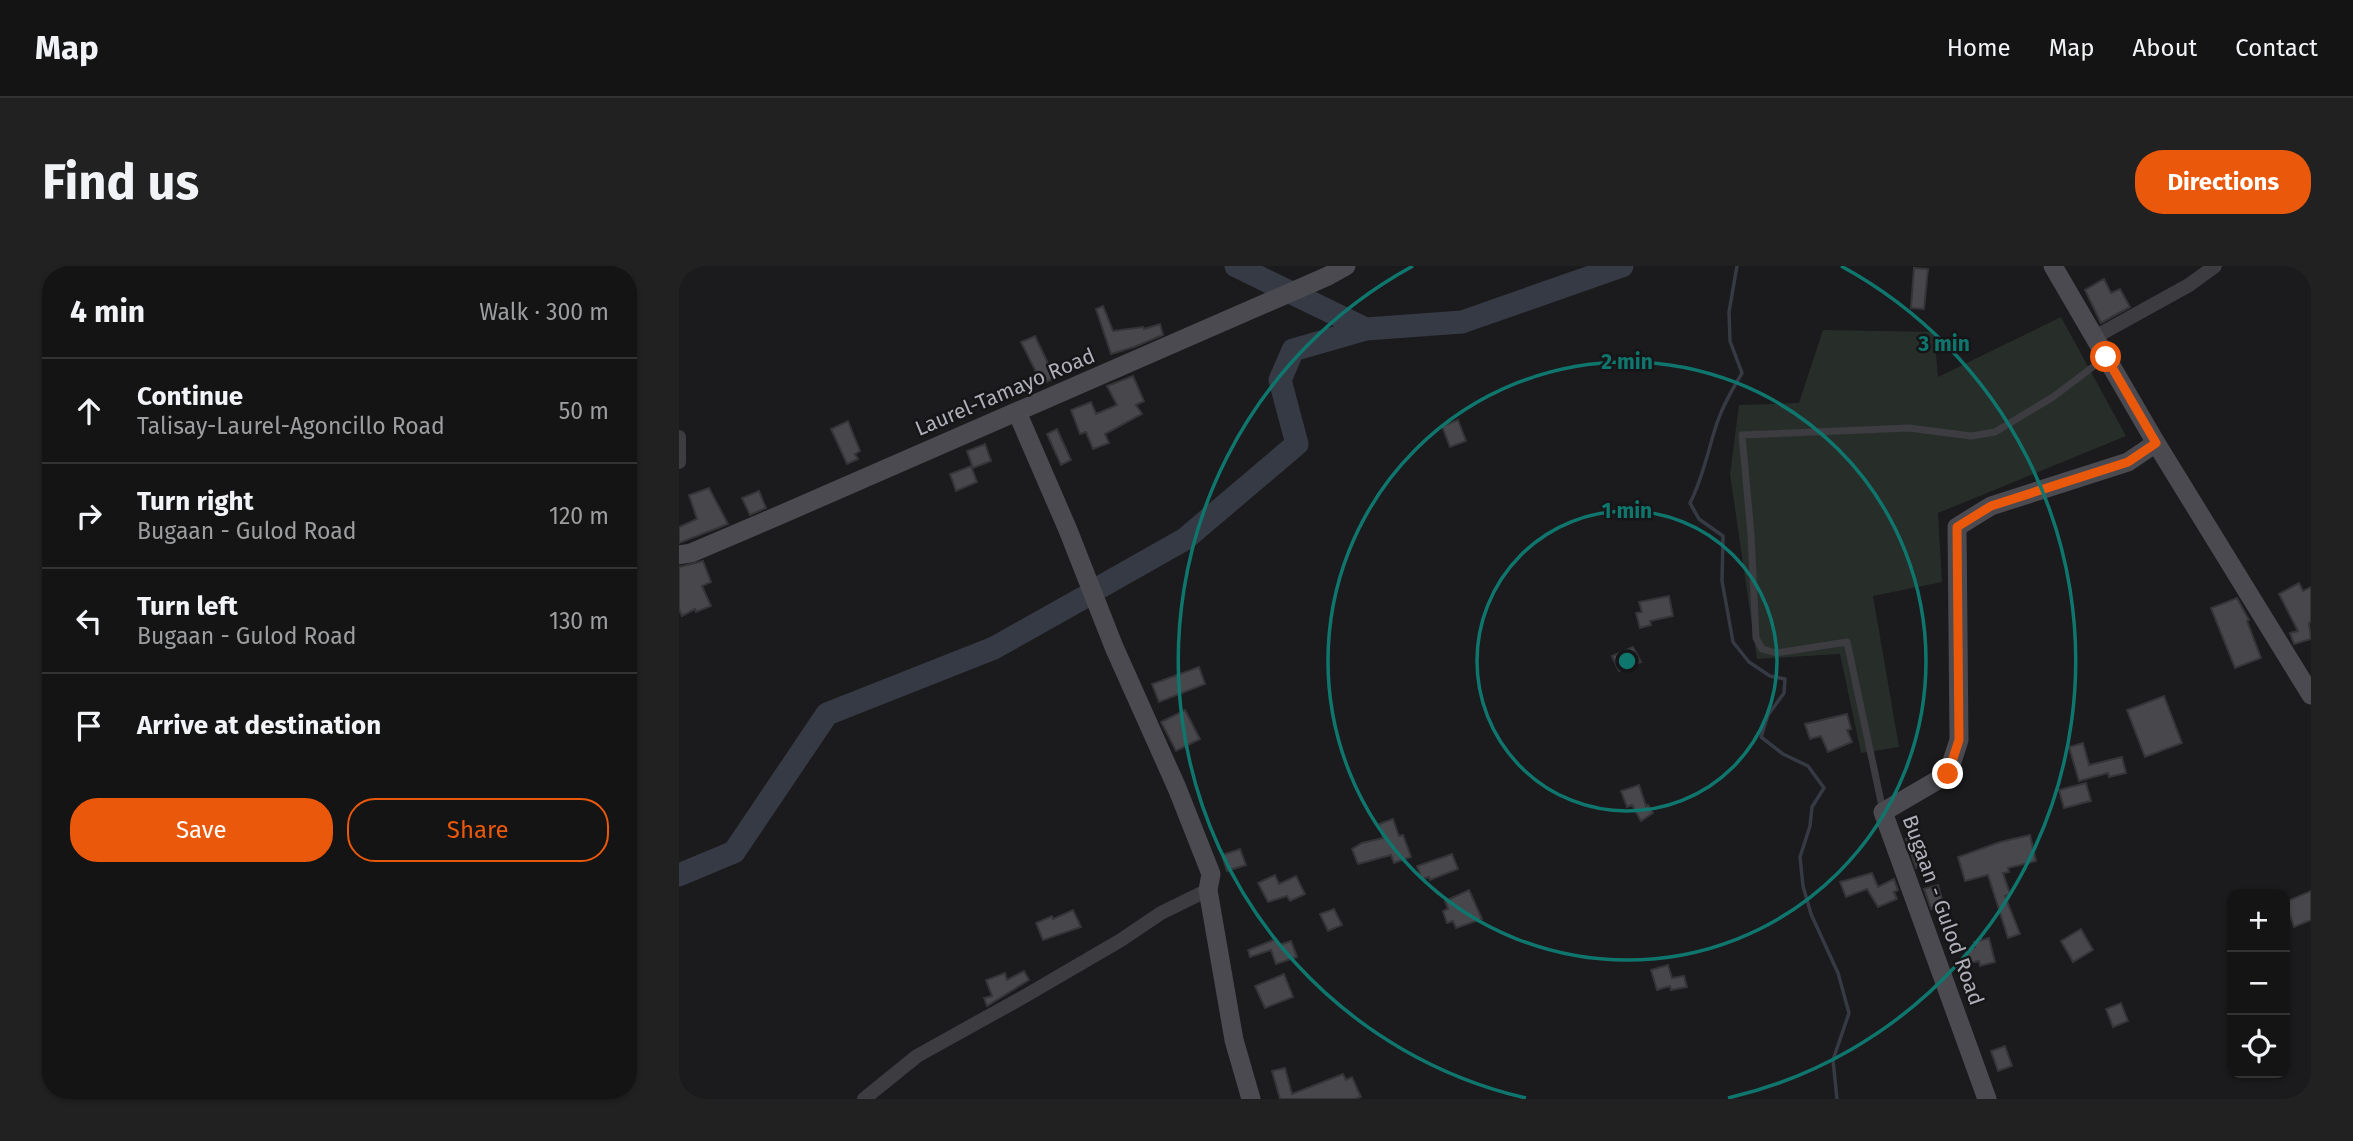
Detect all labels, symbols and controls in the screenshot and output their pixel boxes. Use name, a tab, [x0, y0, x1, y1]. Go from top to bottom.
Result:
text: Map	[35, 28, 99, 68]
text: Home	[1947, 34, 2011, 62]
text: Map	[2049, 34, 2095, 62]
text: About	[2133, 34, 2197, 62]
text: Contact	[2235, 34, 2318, 62]
button: Directions	[2135, 150, 2311, 214]
text: Find us	[42, 153, 199, 212]
text: 4 min	[70, 294, 145, 330]
text: Walk · 300 m	[479, 298, 609, 326]
text: 3 min	[1917, 331, 1970, 357]
route start	[2090, 341, 2121, 372]
street label: Laurel-Tamayo Road	[911, 342, 1099, 442]
text: 2 min	[1601, 349, 1653, 375]
text: Continue	[137, 381, 243, 412]
icon: ahead	[70, 392, 108, 430]
text: 50 m	[559, 397, 609, 425]
text: Talisay-Laurel-Agoncillo Road	[137, 412, 445, 440]
text: Turn right	[137, 486, 254, 517]
icon: right	[70, 497, 108, 535]
text: 1 min	[1602, 498, 1652, 524]
text: 120 m	[549, 502, 609, 530]
text: Bugaan - Gulod Road	[137, 517, 357, 545]
text: Turn left	[137, 591, 238, 622]
icon: left	[70, 602, 108, 640]
text: 130 m	[549, 607, 609, 635]
text: Bugaan - Gulod Road	[137, 622, 357, 650]
centre of rings	[1615, 649, 1639, 673]
icon: arrive	[70, 707, 108, 745]
text: Arrive at destination	[137, 710, 381, 741]
route end	[1932, 758, 1963, 789]
button: Save	[70, 798, 333, 862]
button: Share	[347, 798, 609, 862]
street label: Bugaan - Gulod Road	[1896, 811, 1990, 1009]
map controls	[2227, 889, 2290, 1078]
button: +	[2227, 889, 2290, 952]
button: −	[2227, 952, 2290, 1015]
button: locate	[2227, 1015, 2290, 1078]

